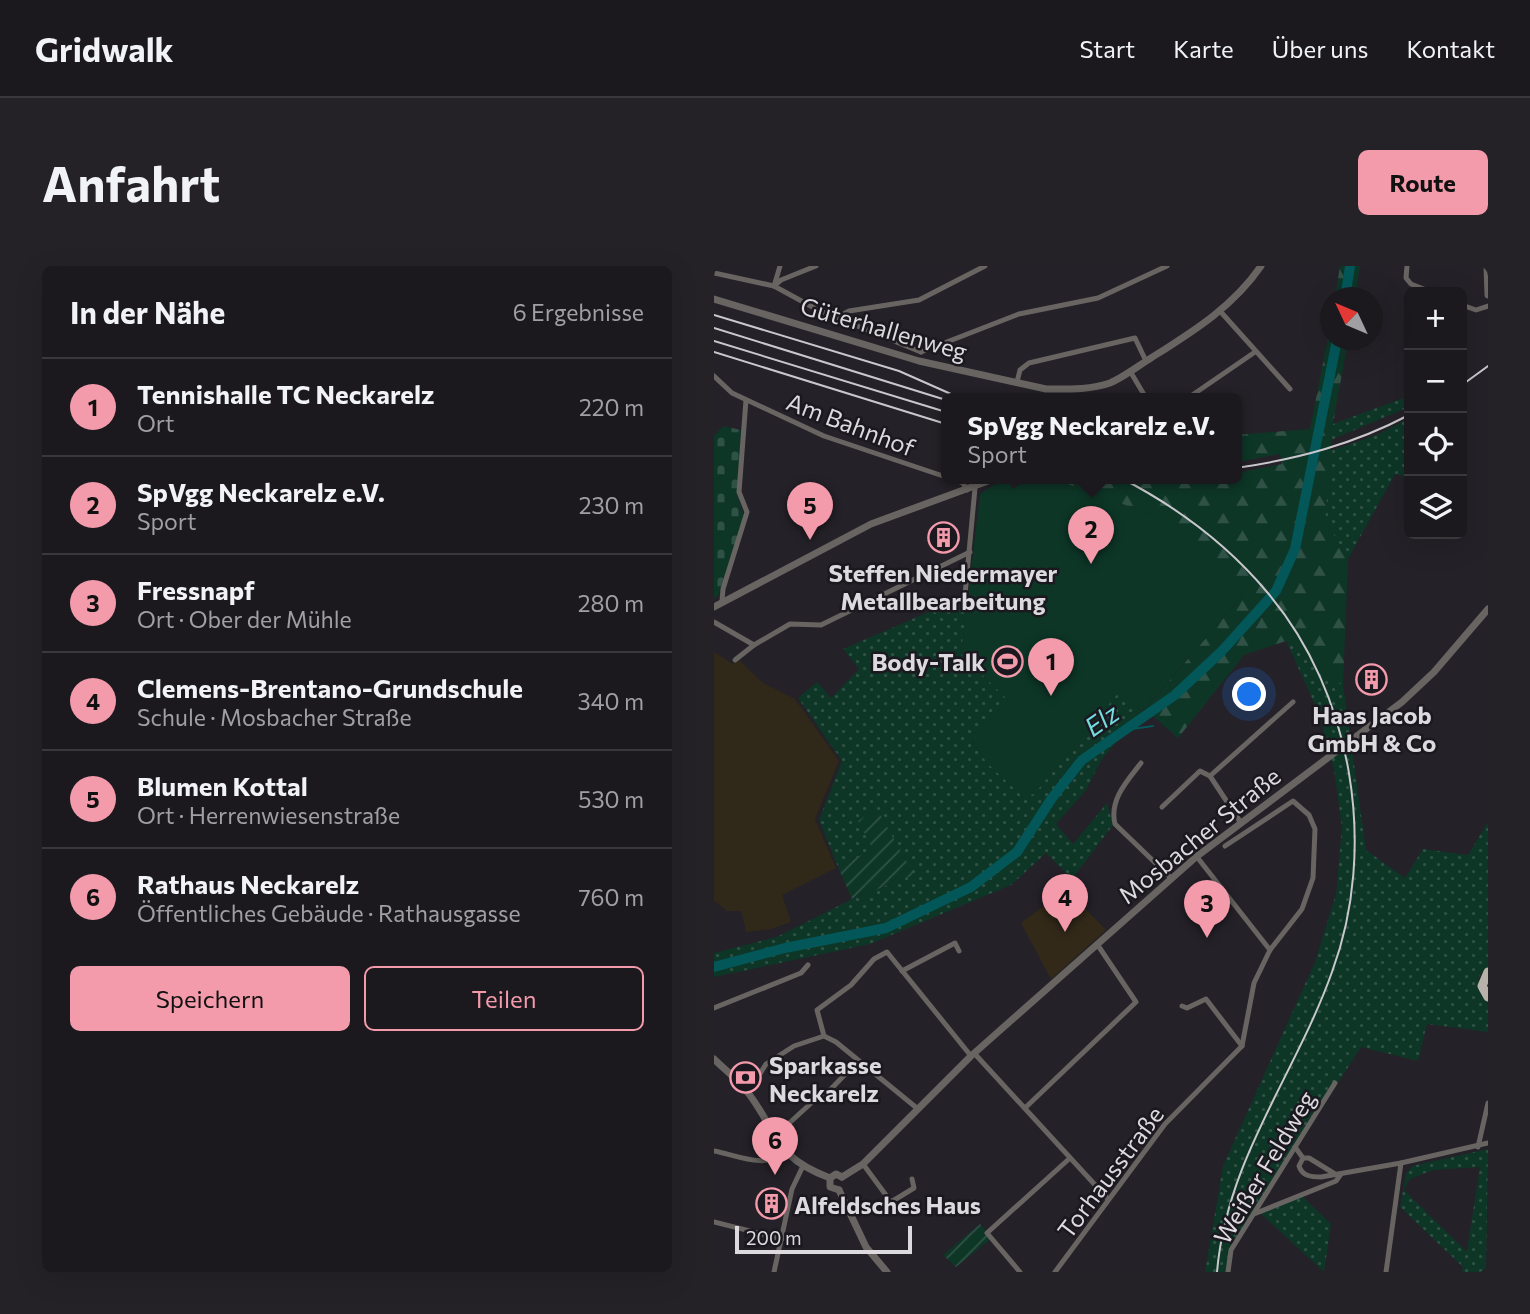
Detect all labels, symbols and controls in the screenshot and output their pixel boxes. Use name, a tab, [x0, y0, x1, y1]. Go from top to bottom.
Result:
text: Gridwalk	[35, 28, 174, 69]
text: Start	[1080, 34, 1135, 63]
text: Karte	[1173, 34, 1234, 63]
text: Über uns	[1272, 34, 1368, 63]
text: Kontakt	[1406, 34, 1495, 63]
button: Route	[1358, 150, 1488, 215]
text: Anfahrt	[42, 152, 220, 212]
north arrow	[1320, 287, 1383, 350]
map controls	[1404, 287, 1467, 539]
button: +	[1404, 287, 1467, 350]
street label: Güterhallenweg	[797, 290, 971, 366]
text: In der Nähe	[70, 293, 225, 330]
text: 6 Ergebnisse	[513, 298, 644, 326]
button: −	[1404, 350, 1467, 413]
text: Tennishalle TC Neckarelz	[137, 378, 434, 409]
street label: Am Bahnhof	[783, 386, 920, 462]
text: 1	[88, 393, 98, 421]
text: 220 m	[579, 393, 644, 421]
popup	[941, 393, 1242, 484]
text: Ort	[137, 409, 174, 437]
text: SpVgg Neckarelz e.V.	[968, 409, 1215, 440]
button: locate	[1404, 413, 1467, 476]
text: Sport	[968, 440, 1027, 468]
text: SpVgg Neckarelz e.V.	[137, 476, 385, 507]
button: layers	[1404, 476, 1467, 539]
pin: 5	[787, 482, 833, 540]
text: 2	[86, 491, 100, 519]
text: 230 m	[579, 491, 644, 519]
pin: 2	[1068, 506, 1114, 564]
text: Sport	[137, 507, 196, 535]
building icon: Steffen Niedermayer Metallbearbeitung	[926, 521, 960, 555]
place label: Steffen Niedermayer Metallbearbeitung	[829, 558, 1058, 615]
text: Fressnapf	[137, 574, 255, 605]
text: 3	[86, 589, 100, 617]
text: 280 m	[578, 589, 644, 617]
text: Ort · Ober der Mühle	[137, 605, 352, 633]
pin: 1	[1028, 638, 1074, 696]
sports icon: Body-Talk	[991, 644, 1025, 678]
place label: Body-Talk	[871, 647, 985, 676]
building icon: Haas Jacob GmbH & Co	[1355, 663, 1389, 697]
text: Clemens-Brentano-Grundschule	[137, 672, 523, 703]
your location	[1232, 677, 1266, 711]
text: 4	[86, 687, 100, 715]
text: 340 m	[578, 687, 644, 715]
water label: Elz	[1078, 696, 1124, 742]
place label: Haas Jacob GmbH & Co	[1308, 700, 1436, 757]
text: Schule · Mosbacher Straße	[137, 703, 412, 731]
street label: Mosbacher Straße	[1112, 761, 1286, 909]
text: Blumen Kottal	[137, 770, 308, 801]
text: 5	[86, 785, 100, 813]
text: 530 m	[578, 785, 644, 813]
text: Ort · Herrenwiesenstraße	[137, 801, 400, 829]
text: Rathaus Neckarelz	[137, 868, 359, 899]
pin: 4	[1042, 874, 1088, 932]
pin: 3	[1184, 880, 1230, 938]
text: 6	[86, 883, 100, 911]
text: 760 m	[578, 883, 644, 911]
text: Öffentliches Gebäude · Rathausgasse	[137, 899, 521, 927]
button: Speichern	[70, 966, 350, 1031]
button: Teilen	[364, 966, 644, 1031]
place label: Sparkasse Neckarelz	[769, 1050, 882, 1107]
bank icon: Sparkasse Neckarelz	[729, 1061, 763, 1095]
street label: Weißer Feldweg	[1207, 1085, 1321, 1249]
street label: Torhausstraße	[1051, 1100, 1169, 1244]
pin: 6	[752, 1117, 798, 1175]
building icon: Alfeldsches Haus	[754, 1187, 788, 1221]
place label: Alfeldsches Haus	[794, 1190, 981, 1219]
scale bar	[735, 1223, 912, 1255]
text: 200 m	[746, 1226, 802, 1249]

